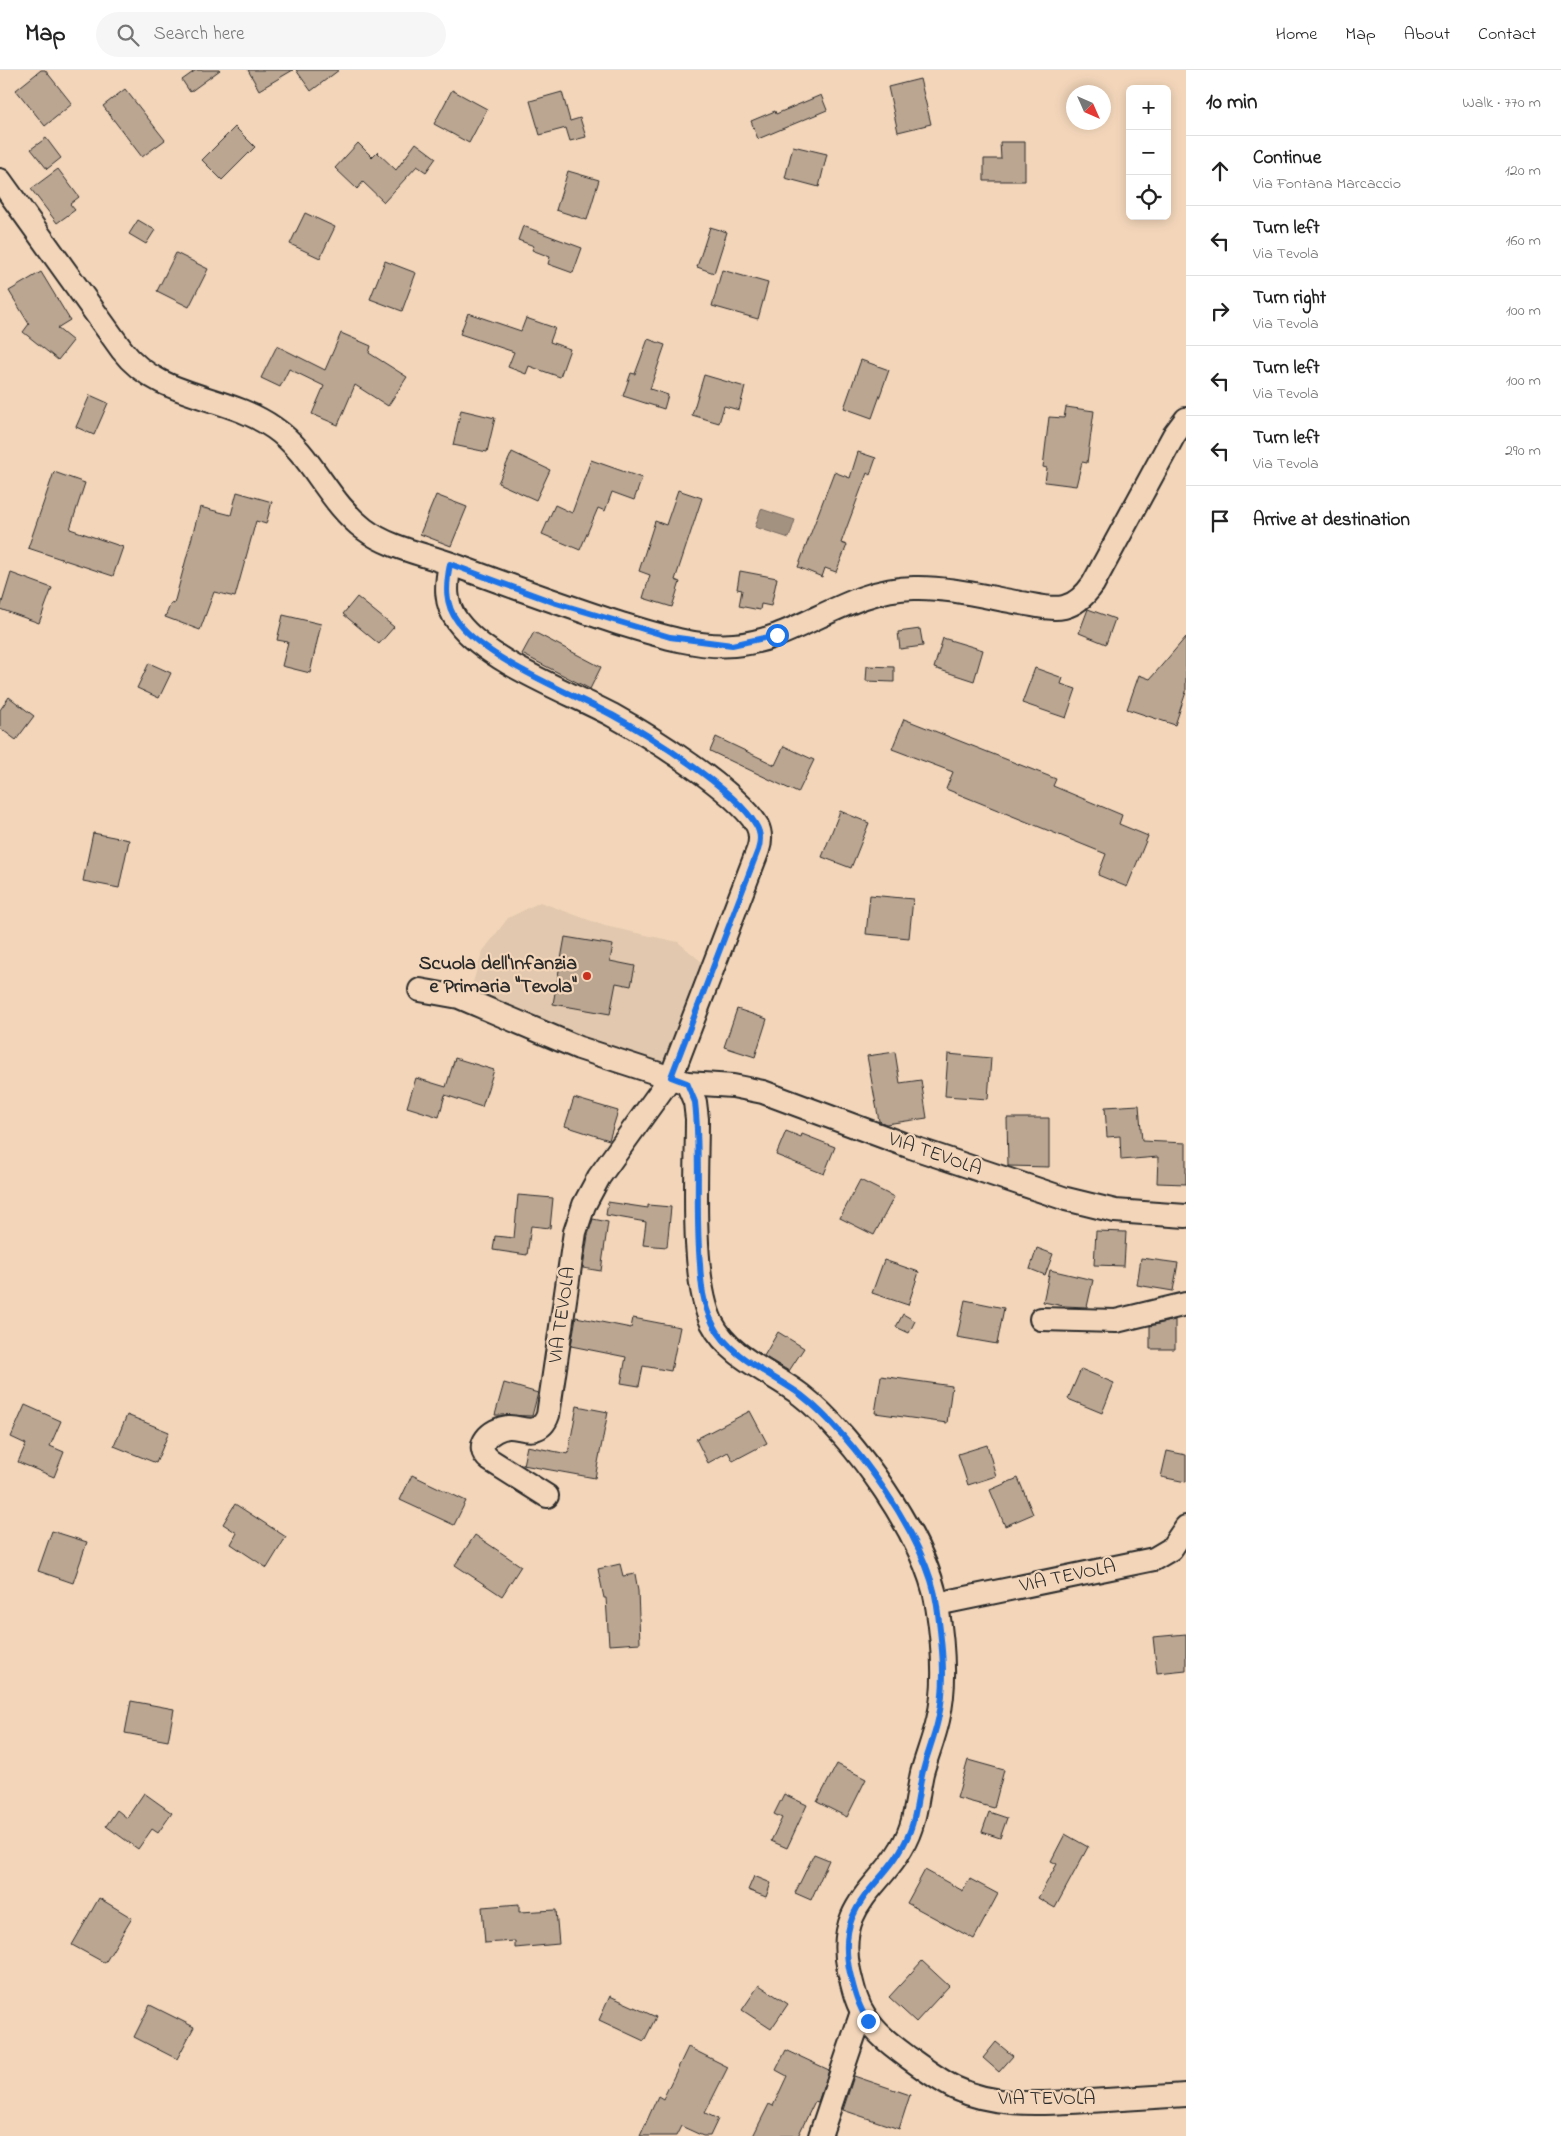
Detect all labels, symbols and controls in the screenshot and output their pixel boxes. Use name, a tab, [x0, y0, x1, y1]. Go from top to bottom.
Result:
search box	[96, 12, 446, 57]
text: Map	[25, 17, 66, 52]
icon: search	[114, 21, 142, 49]
text: Search here	[154, 21, 245, 48]
text: Home	[1276, 22, 1317, 48]
text: Map	[1345, 22, 1376, 48]
text: About	[1404, 22, 1450, 48]
text: Contact	[1478, 22, 1536, 48]
north arrow	[1066, 85, 1111, 130]
map controls	[1126, 85, 1171, 220]
button: +	[1126, 85, 1171, 130]
text: 10 min	[1206, 88, 1257, 118]
text: Walk · 770 m	[1462, 91, 1541, 115]
button: −	[1126, 130, 1171, 175]
text: Continue	[1253, 145, 1321, 172]
icon: ahead	[1206, 157, 1234, 185]
text: 120 m	[1505, 159, 1541, 183]
text: Via Fontana Marcaccio	[1253, 172, 1401, 196]
button: locate	[1126, 175, 1171, 220]
text: Turn left	[1253, 215, 1320, 242]
icon: left	[1206, 227, 1234, 255]
text: 160 m	[1506, 229, 1541, 253]
text: Via Tevola	[1253, 242, 1319, 266]
text: Turn right	[1253, 285, 1326, 312]
icon: right	[1206, 297, 1234, 325]
text: 100 m	[1506, 299, 1541, 323]
text: Via Tevola	[1253, 312, 1319, 336]
text: Turn left	[1253, 355, 1320, 382]
icon: left	[1206, 367, 1234, 395]
text: 100 m	[1506, 369, 1541, 393]
text: Via Tevola	[1253, 382, 1319, 406]
text: Turn left	[1253, 425, 1320, 452]
icon: left	[1206, 437, 1234, 465]
text: 290 m	[1505, 439, 1541, 463]
text: Via Tevola	[1253, 452, 1319, 476]
icon: arrive	[1206, 507, 1234, 535]
text: Arrive at destination	[1253, 507, 1410, 534]
route start	[766, 624, 789, 647]
place label: Scuola dell'Infanzia e Primaria "Tevola"	[419, 950, 577, 1002]
marker: Scuola dell'Infanzia e Primaria "Tevola"	[581, 970, 593, 982]
street label: VIA TEVOLA	[883, 1125, 986, 1185]
street label: VIA TEVOLA	[542, 1265, 584, 1366]
street label: VIA TEVOLA	[1016, 1553, 1119, 1602]
route end	[857, 2010, 880, 2033]
street label: VIA TEVOLA	[997, 2085, 1096, 2114]

